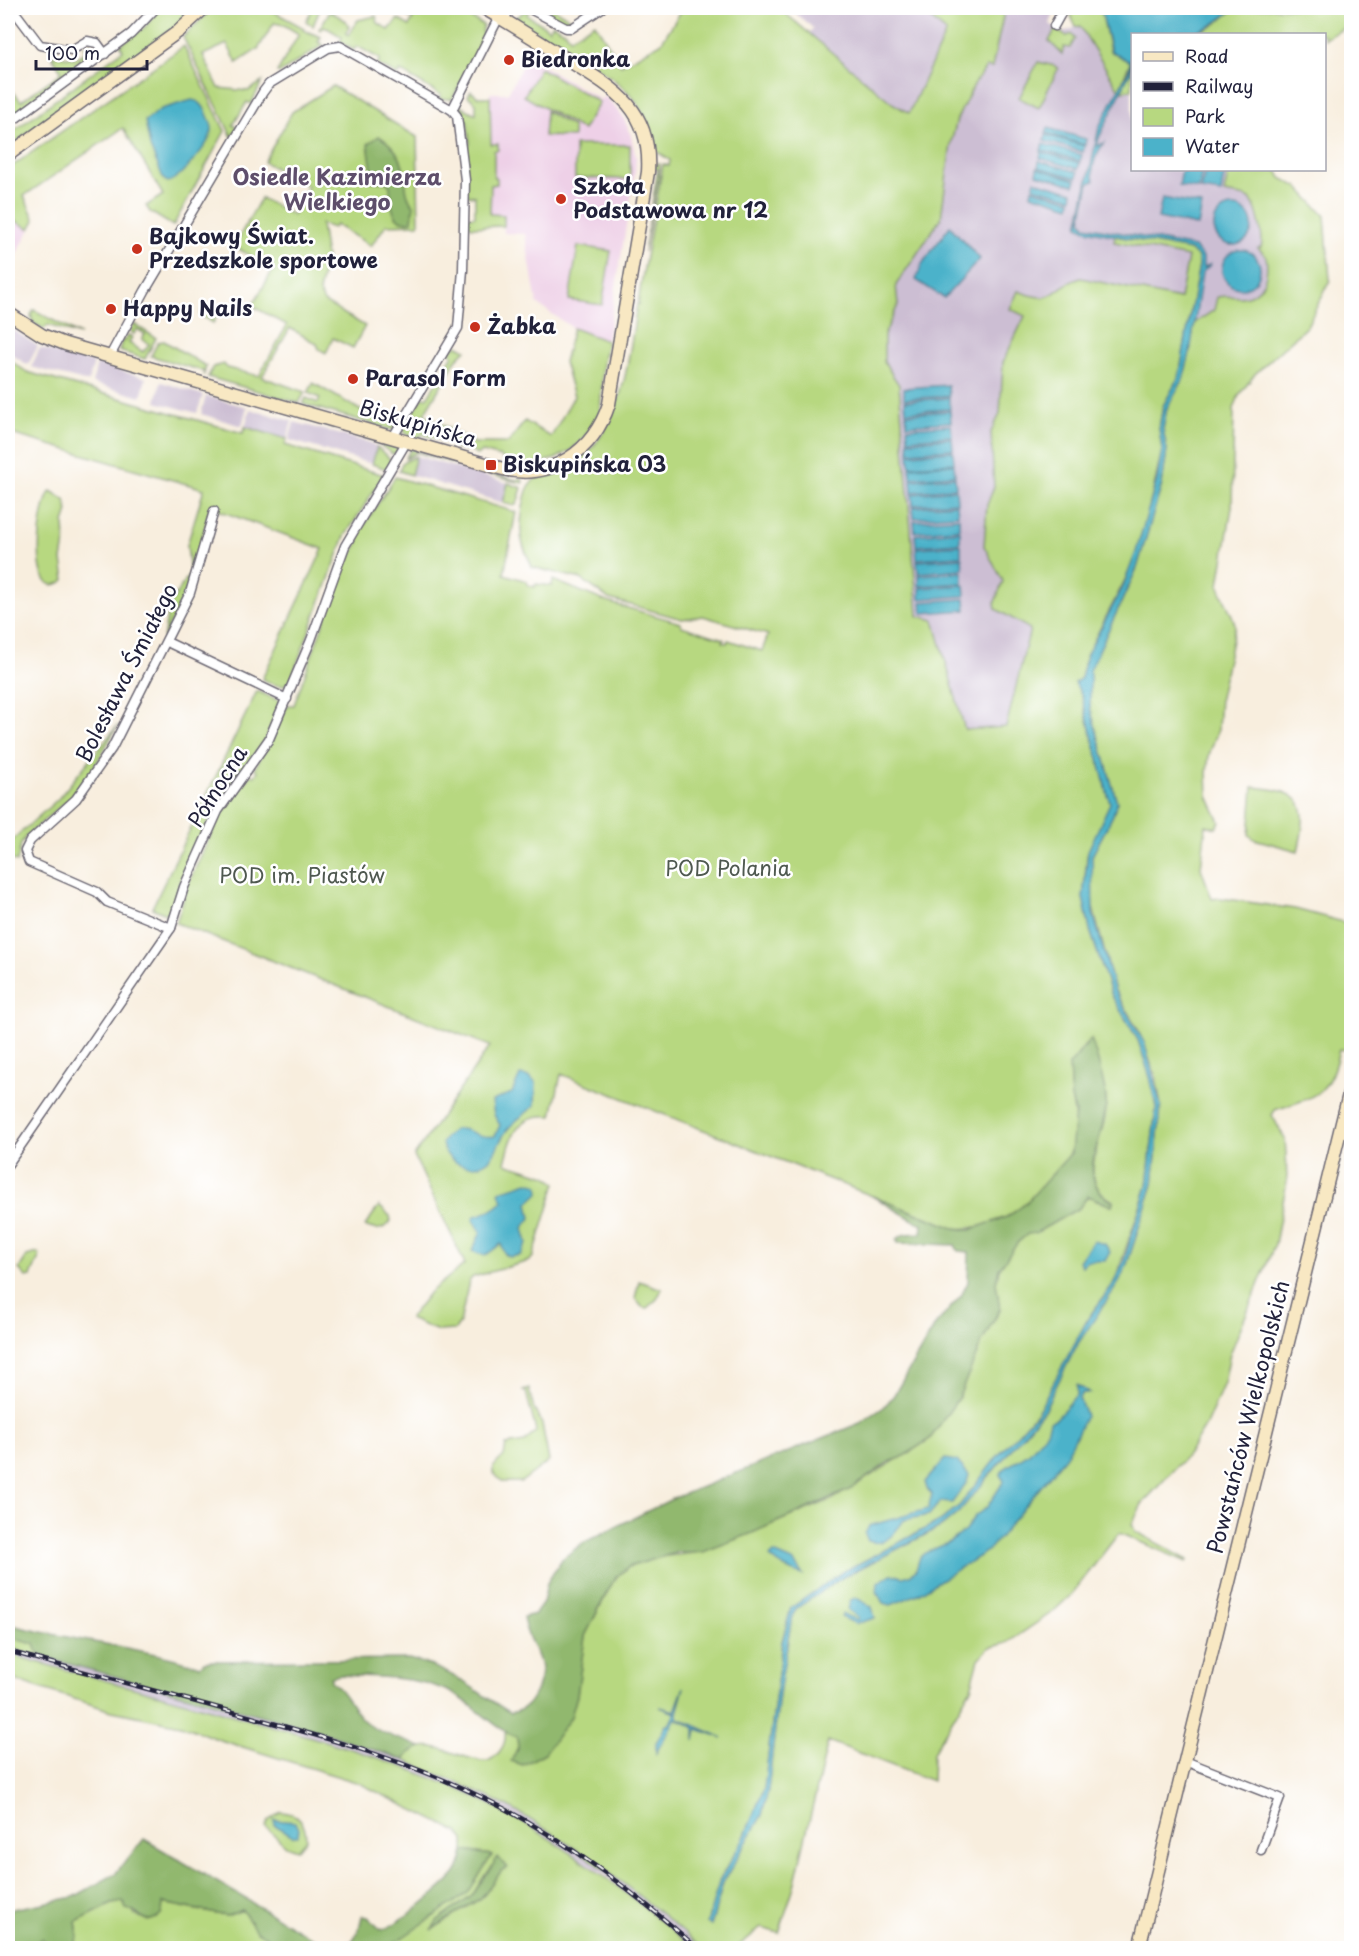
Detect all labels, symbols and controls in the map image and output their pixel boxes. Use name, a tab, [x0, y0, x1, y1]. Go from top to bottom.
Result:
scale bar	[36, 33, 147, 71]
legend	[1131, 33, 1326, 171]
text: 100 m	[45, 39, 100, 66]
place label: Biedronka	[521, 42, 630, 74]
text: Road	[1185, 42, 1229, 69]
marker: Biedronka	[502, 53, 516, 67]
text: Railway	[1185, 72, 1253, 99]
text: Park	[1185, 102, 1225, 129]
text: Water	[1185, 132, 1240, 159]
district label: Osiedle Kazimierza Wielkiego	[232, 159, 442, 217]
place label: Szkoła Podstawowa nr 12	[573, 169, 768, 225]
marker: Szkoła Podstawowa nr 12	[554, 192, 568, 206]
place label: Bajkowy Świat. Przedszkole sportowe	[149, 219, 378, 275]
marker: Bajkowy Świat. Przedszkole sportowe	[130, 242, 144, 256]
place label: Happy Nails	[123, 291, 252, 323]
marker: Happy Nails	[104, 302, 118, 316]
place label: Żabka	[487, 309, 556, 341]
marker: Żabka	[468, 320, 482, 334]
place label: Parasol Form	[365, 361, 506, 393]
marker: Parasol Form	[346, 372, 360, 386]
street label: Biskupińska	[356, 390, 481, 454]
place label: Biskupińska 03	[503, 447, 666, 479]
marker: Biskupińska 03	[484, 458, 498, 472]
street label: Bolesława Śmiałego	[66, 577, 184, 767]
street label: Północna	[179, 739, 254, 833]
park label: POD Polania	[665, 851, 791, 883]
park label: POD im. Piastów	[219, 858, 385, 890]
street label: Powstańców Wielkopolskich	[1198, 1277, 1297, 1557]

